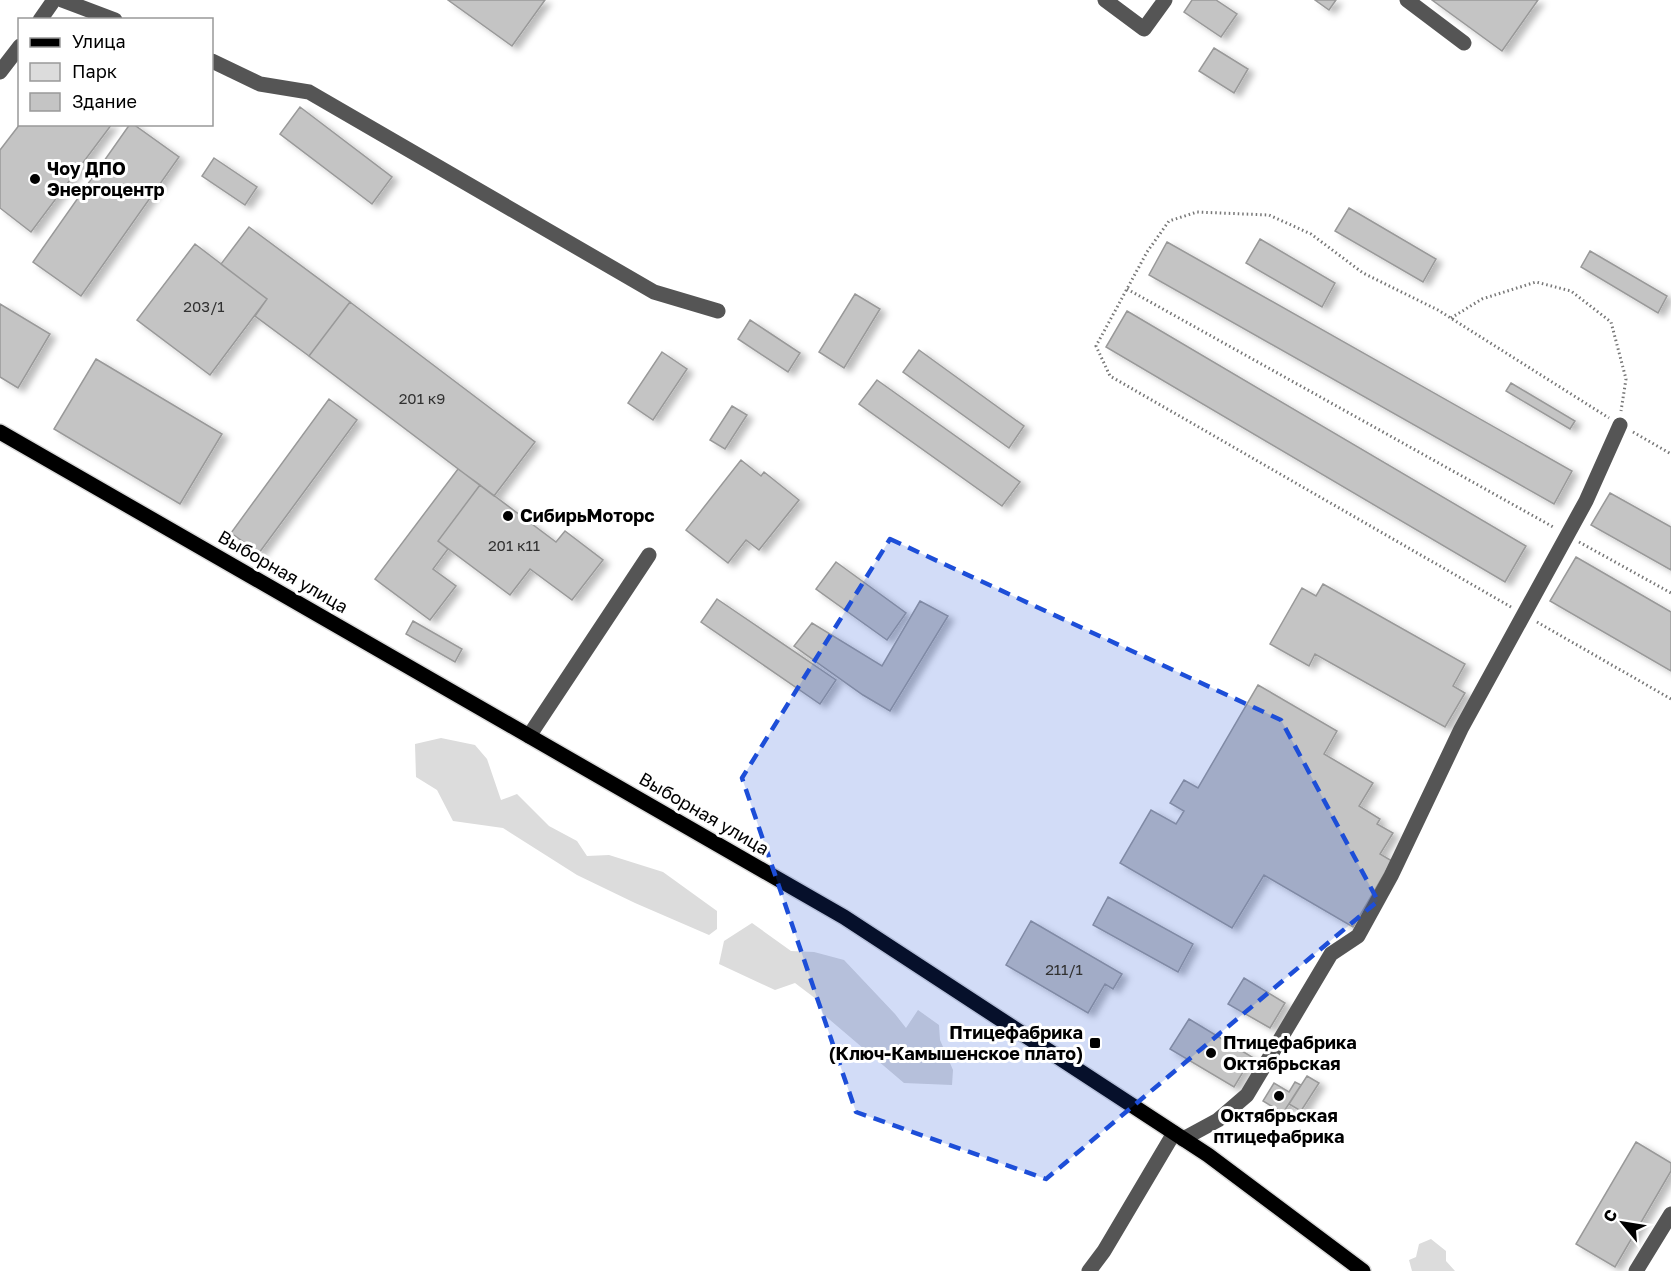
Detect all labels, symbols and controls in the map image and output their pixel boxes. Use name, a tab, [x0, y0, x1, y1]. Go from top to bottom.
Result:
legend	[18, 18, 213, 126]
text: Улица	[72, 30, 126, 52]
text: Парк	[72, 60, 117, 82]
text: Здание	[72, 90, 137, 112]
place label: Чоу ДПО Энергоцентр	[47, 157, 165, 200]
marker: Чоу ДПО Энергоцентр	[28, 172, 42, 186]
house number: 203/1	[183, 297, 225, 315]
house number: 201 к9	[399, 389, 445, 407]
place label: СибирьМоторс	[520, 504, 655, 526]
marker: СибирьМоторс	[501, 509, 515, 523]
street label: Выборная улица	[215, 525, 352, 617]
house number: 201 к11	[488, 536, 540, 554]
street label: Выборная улица	[636, 767, 773, 859]
house number: 211/1	[1045, 960, 1083, 978]
place label: Птицефабрика (Ключ-Камышенское плато)	[829, 1021, 1083, 1064]
place label: Птицефабрика Октябрьская	[1223, 1031, 1357, 1074]
marker: Птицефабрика (Ключ-Камышенское плато)	[1088, 1036, 1102, 1050]
marker: Птицефабрика Октябрьская	[1204, 1046, 1218, 1060]
marker: Октябрьская птицефабрика	[1272, 1089, 1286, 1103]
place label: Октябрьская птицефабрика	[1214, 1104, 1344, 1147]
north arrow	[1593, 1193, 1653, 1253]
text: С	[1599, 1206, 1622, 1225]

